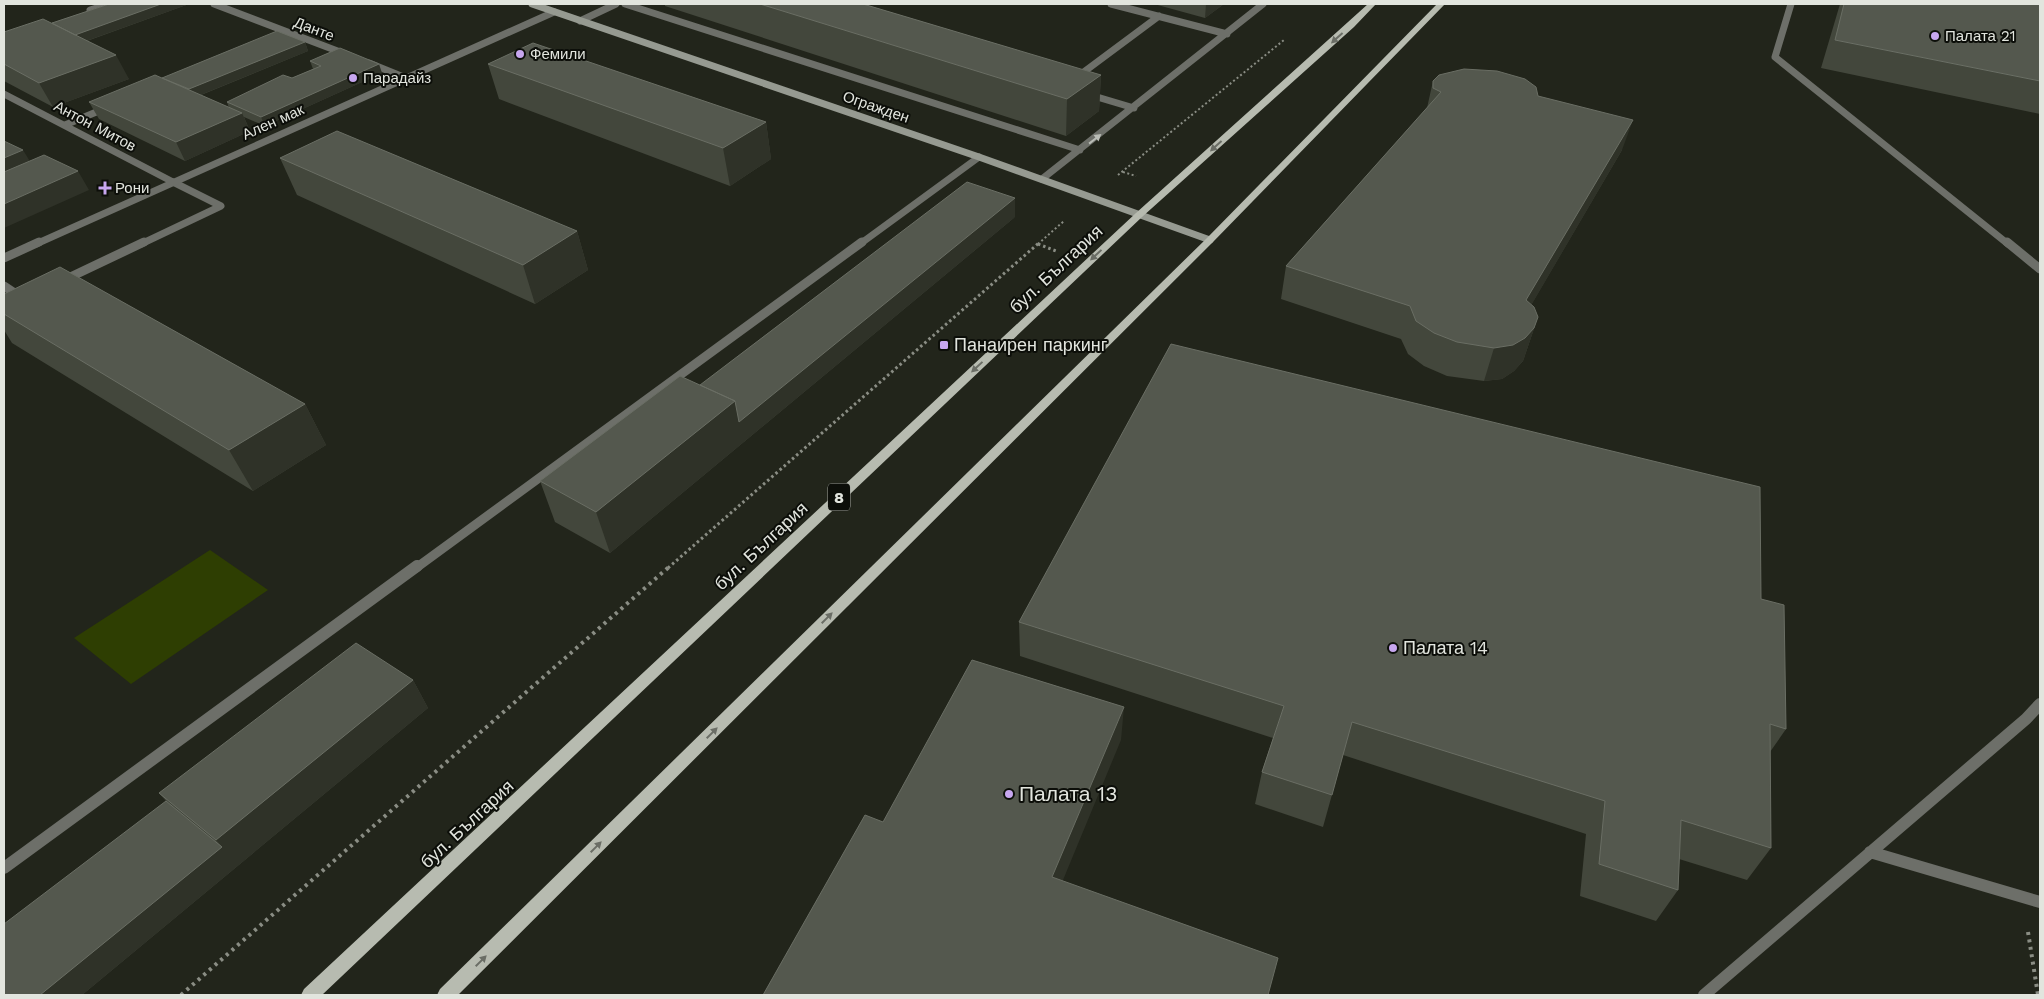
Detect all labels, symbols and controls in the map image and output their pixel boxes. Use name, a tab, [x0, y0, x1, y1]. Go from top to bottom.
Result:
street label: Данте	[291, 13, 337, 45]
place label: Палата 21	[1945, 27, 2016, 45]
marker: Палата 21	[1929, 30, 1941, 42]
one-way arrow	[1332, 32, 1344, 44]
place label: Фемили	[530, 45, 586, 63]
marker: Фемили	[514, 48, 526, 60]
place label: Парадайз	[363, 69, 431, 87]
marker: Парадайз	[347, 72, 359, 84]
street label: Огражден	[840, 87, 912, 127]
street label: Антон Митов	[51, 97, 139, 155]
street label: Ален мак	[239, 100, 307, 144]
one-way arrow	[1088, 133, 1101, 144]
one-way arrow	[1211, 140, 1223, 152]
place label: Рони	[115, 179, 149, 197]
marker: Рони	[99, 182, 111, 194]
street label: бул. България	[1005, 220, 1107, 317]
one-way arrow	[1090, 249, 1102, 261]
place label: Панаирен паркинг	[954, 334, 1108, 355]
marker: Панаирен паркинг	[938, 339, 950, 351]
one-way arrow	[972, 361, 984, 373]
road number: 8	[828, 484, 850, 511]
street label: бул. България	[710, 497, 812, 594]
one-way arrow	[821, 613, 833, 625]
place label: Палата 14	[1403, 637, 1488, 658]
marker: Палата 14	[1387, 642, 1399, 654]
one-way arrow	[706, 727, 718, 739]
street label: бул. България	[416, 775, 518, 872]
place label: Палата 13	[1019, 781, 1117, 806]
marker: Палата 13	[1003, 788, 1015, 800]
one-way arrow	[590, 841, 602, 853]
one-way arrow	[474, 955, 486, 967]

